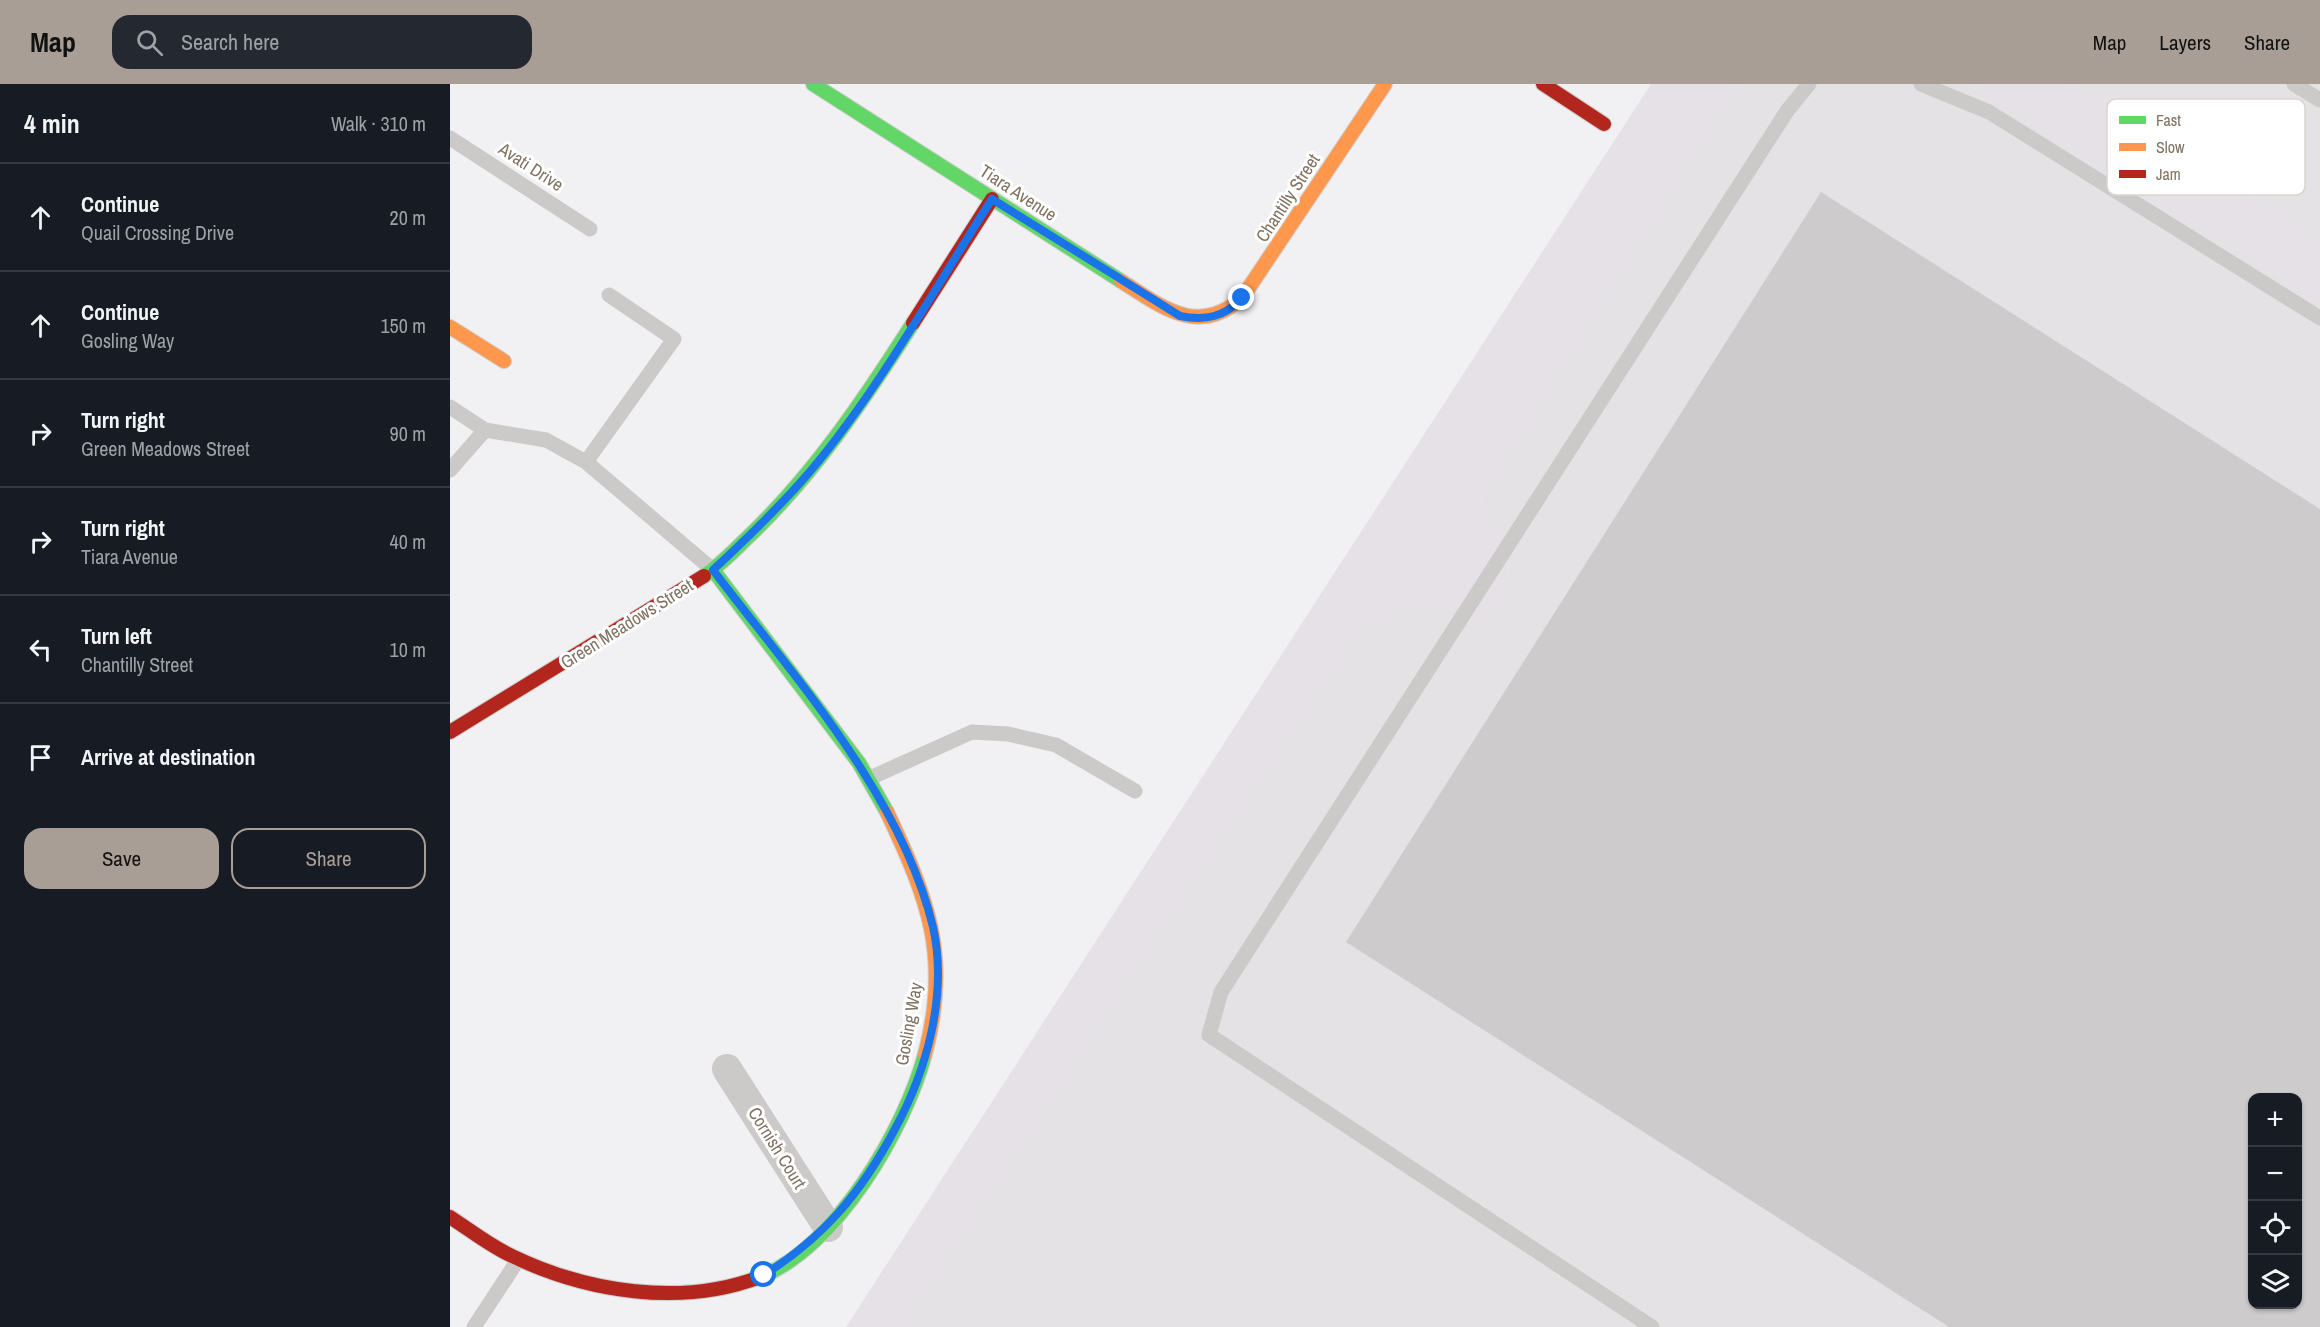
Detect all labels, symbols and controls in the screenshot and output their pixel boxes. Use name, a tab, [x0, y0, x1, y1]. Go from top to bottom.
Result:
search box	[112, 15, 532, 69]
text: Map	[30, 23, 76, 61]
icon: search	[133, 26, 166, 59]
text: Search here	[181, 27, 279, 57]
text: Map	[2093, 28, 2126, 57]
text: Layers	[2159, 28, 2211, 57]
text: Share	[2244, 28, 2290, 57]
legend	[2107, 99, 2305, 195]
text: 4 min	[24, 106, 80, 141]
text: Fast	[2156, 109, 2181, 131]
text: Walk · 310 m	[331, 110, 426, 137]
street label: Avati Drive	[493, 136, 569, 197]
text: Slow	[2156, 136, 2185, 158]
street label: Chantilly Street	[1250, 149, 1326, 247]
street label: Tiara Avenue	[975, 158, 1062, 227]
text: Jam	[2156, 163, 2181, 185]
text: Continue	[81, 189, 159, 219]
icon: ahead	[24, 201, 57, 234]
text: 20 m	[390, 204, 426, 231]
text: Quail Crossing Drive	[81, 219, 234, 246]
route end	[1228, 284, 1254, 310]
text: Continue	[81, 297, 159, 327]
icon: ahead	[24, 309, 57, 342]
text: 150 m	[380, 312, 426, 339]
text: Gosling Way	[81, 327, 174, 354]
text: Turn right	[81, 405, 165, 435]
icon: right	[24, 417, 57, 450]
text: 90 m	[390, 420, 426, 447]
text: Green Meadows Street	[81, 435, 250, 462]
text: Turn right	[81, 513, 165, 543]
icon: right	[24, 525, 57, 558]
text: 40 m	[390, 528, 426, 555]
text: Tiara Avenue	[81, 543, 178, 570]
street label: Green Meadows Street	[556, 573, 698, 674]
text: Turn left	[81, 621, 152, 651]
icon: left	[24, 633, 57, 666]
text: 10 m	[390, 636, 426, 663]
text: Chantilly Street	[81, 651, 193, 678]
icon: arrive	[24, 741, 57, 774]
text: Arrive at destination	[81, 742, 255, 772]
button: Save	[24, 828, 219, 889]
button: Share	[231, 828, 426, 889]
street label: Gosling Way	[889, 980, 928, 1067]
map controls	[2248, 1093, 2302, 1309]
button: +	[2248, 1093, 2302, 1147]
street label: Cornish Court	[742, 1102, 812, 1193]
button: −	[2248, 1147, 2302, 1201]
button: locate	[2248, 1201, 2302, 1255]
button: layers	[2248, 1255, 2302, 1309]
route start	[750, 1261, 776, 1287]

